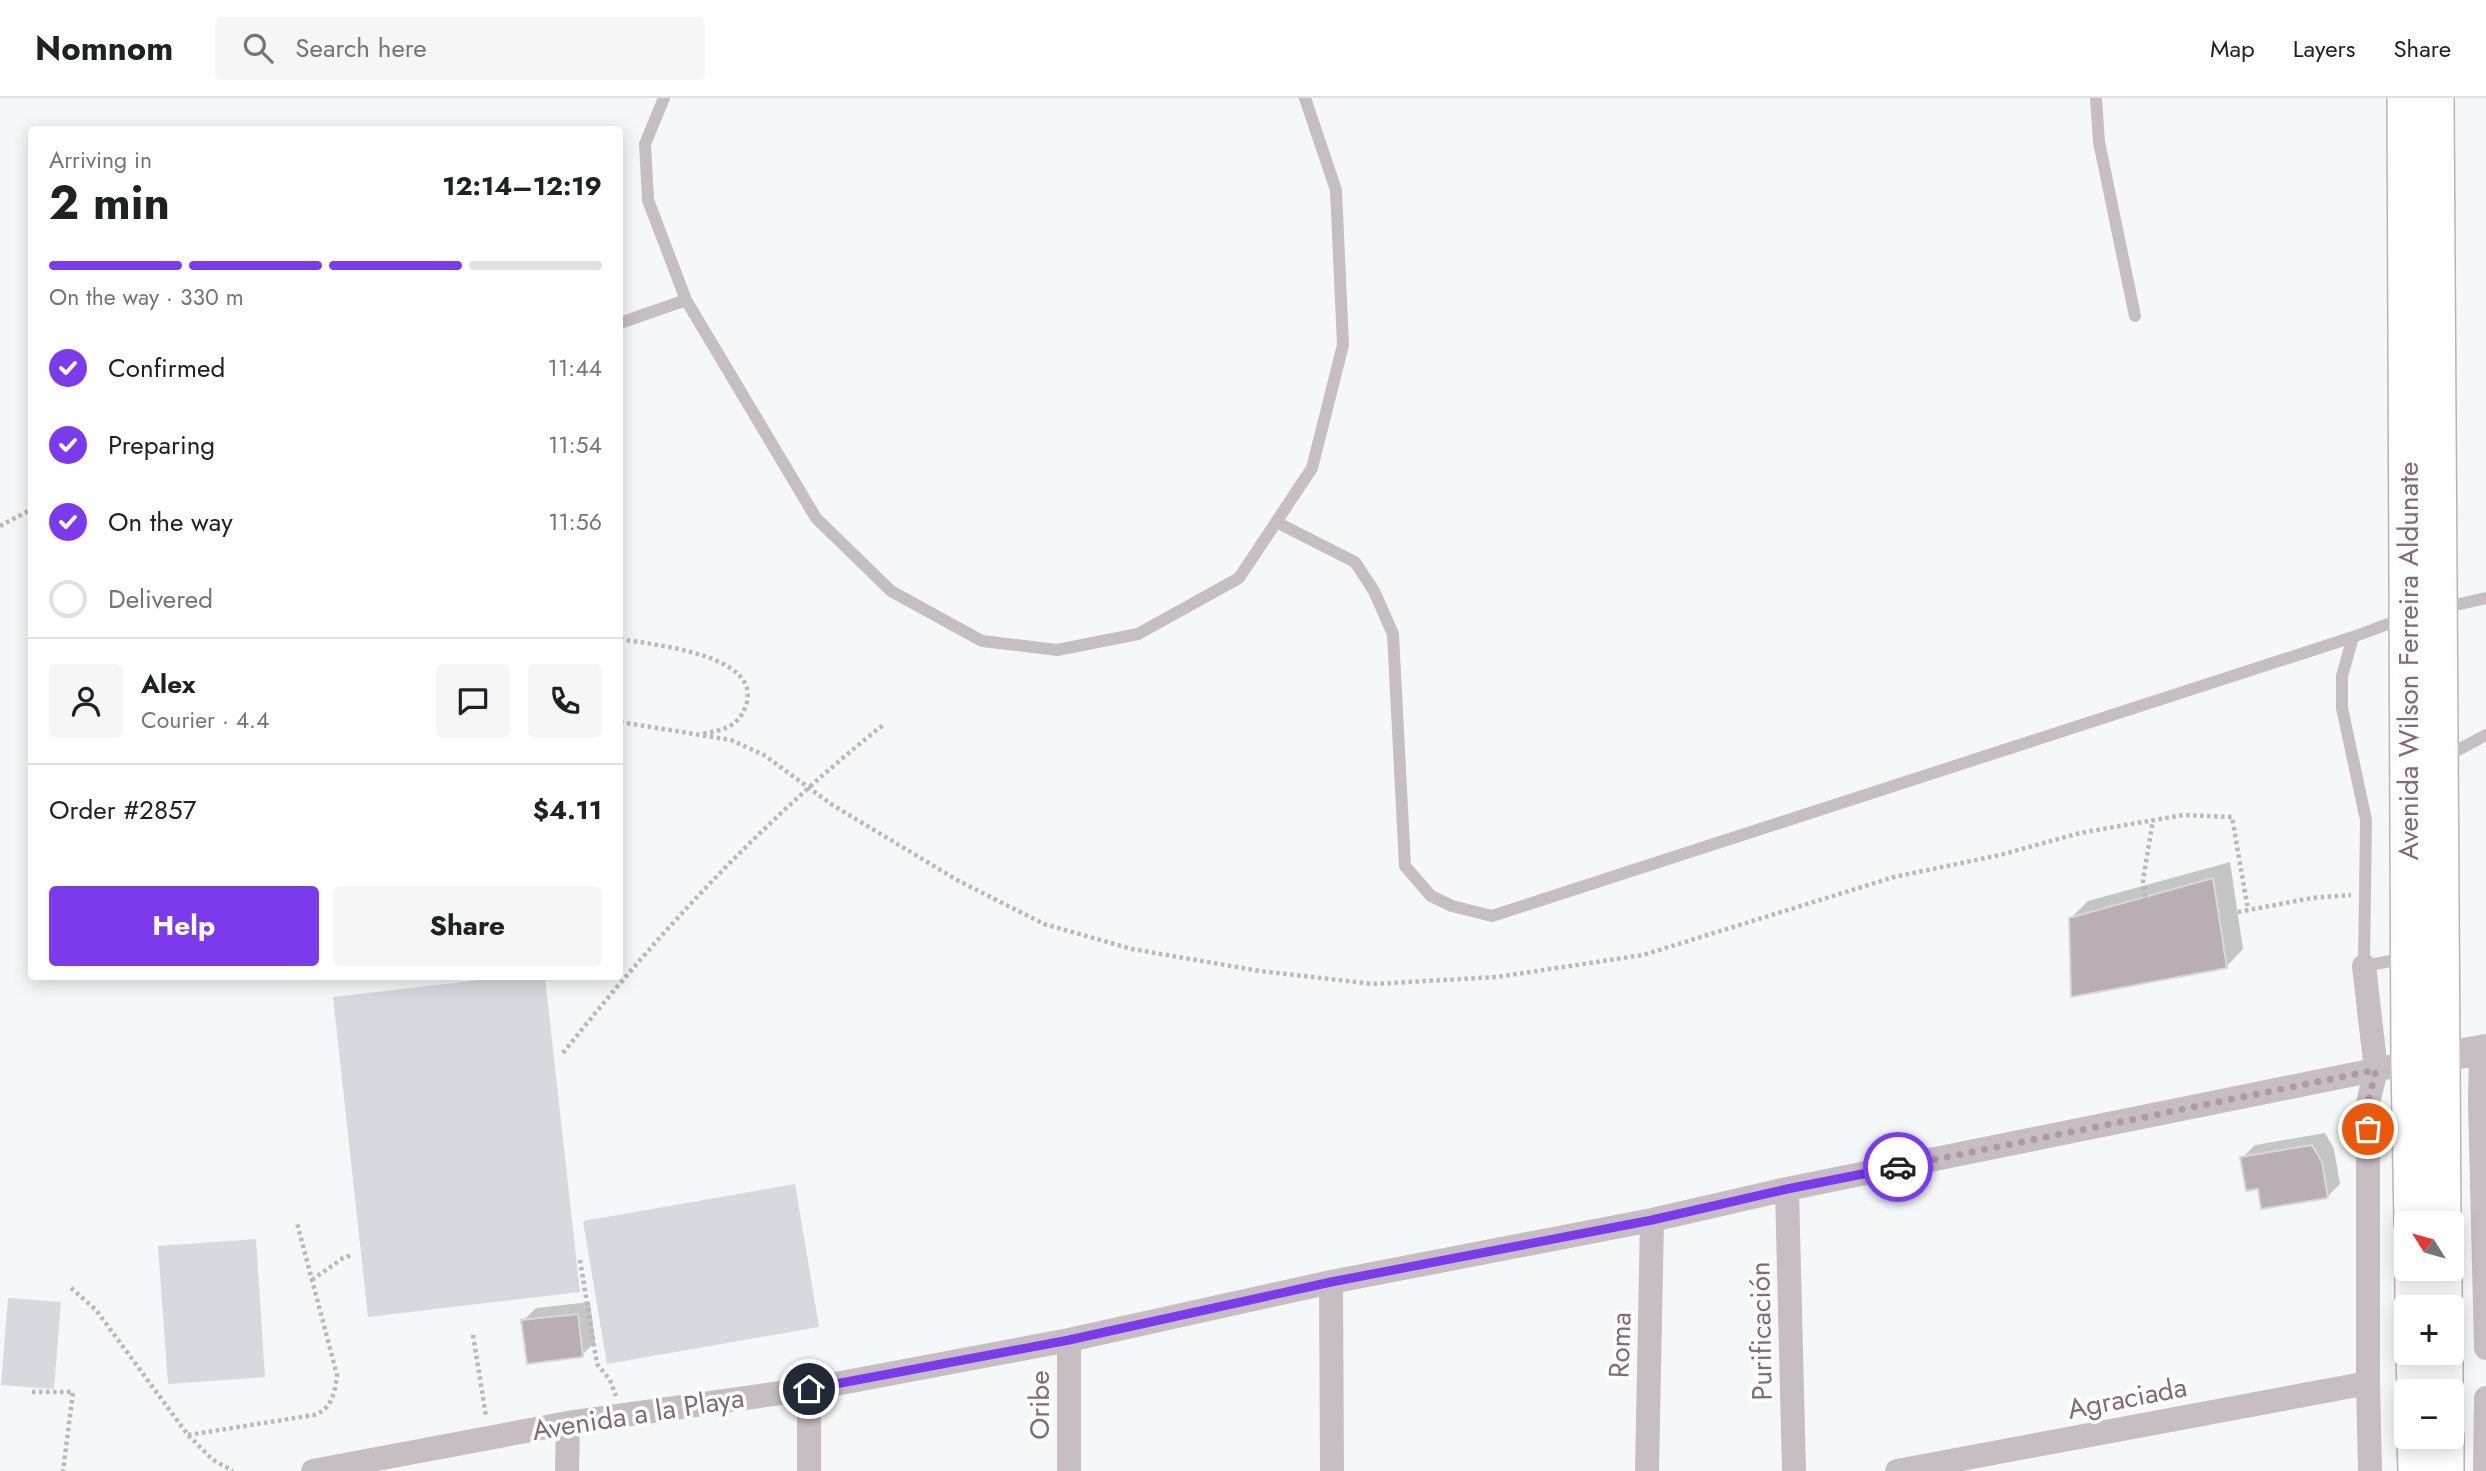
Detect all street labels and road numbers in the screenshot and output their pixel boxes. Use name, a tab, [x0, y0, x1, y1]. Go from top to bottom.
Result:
street label: Avenida Wilson Ferreira Aldunate	[2388, 462, 2429, 860]
street label: Purificación	[1739, 1261, 1783, 1401]
street label: Roma	[1598, 1311, 1642, 1379]
street label: Agraciada	[2064, 1366, 2190, 1430]
street label: Oribe	[1019, 1370, 1060, 1440]
street label: Avenida a la Playa	[529, 1377, 747, 1451]

